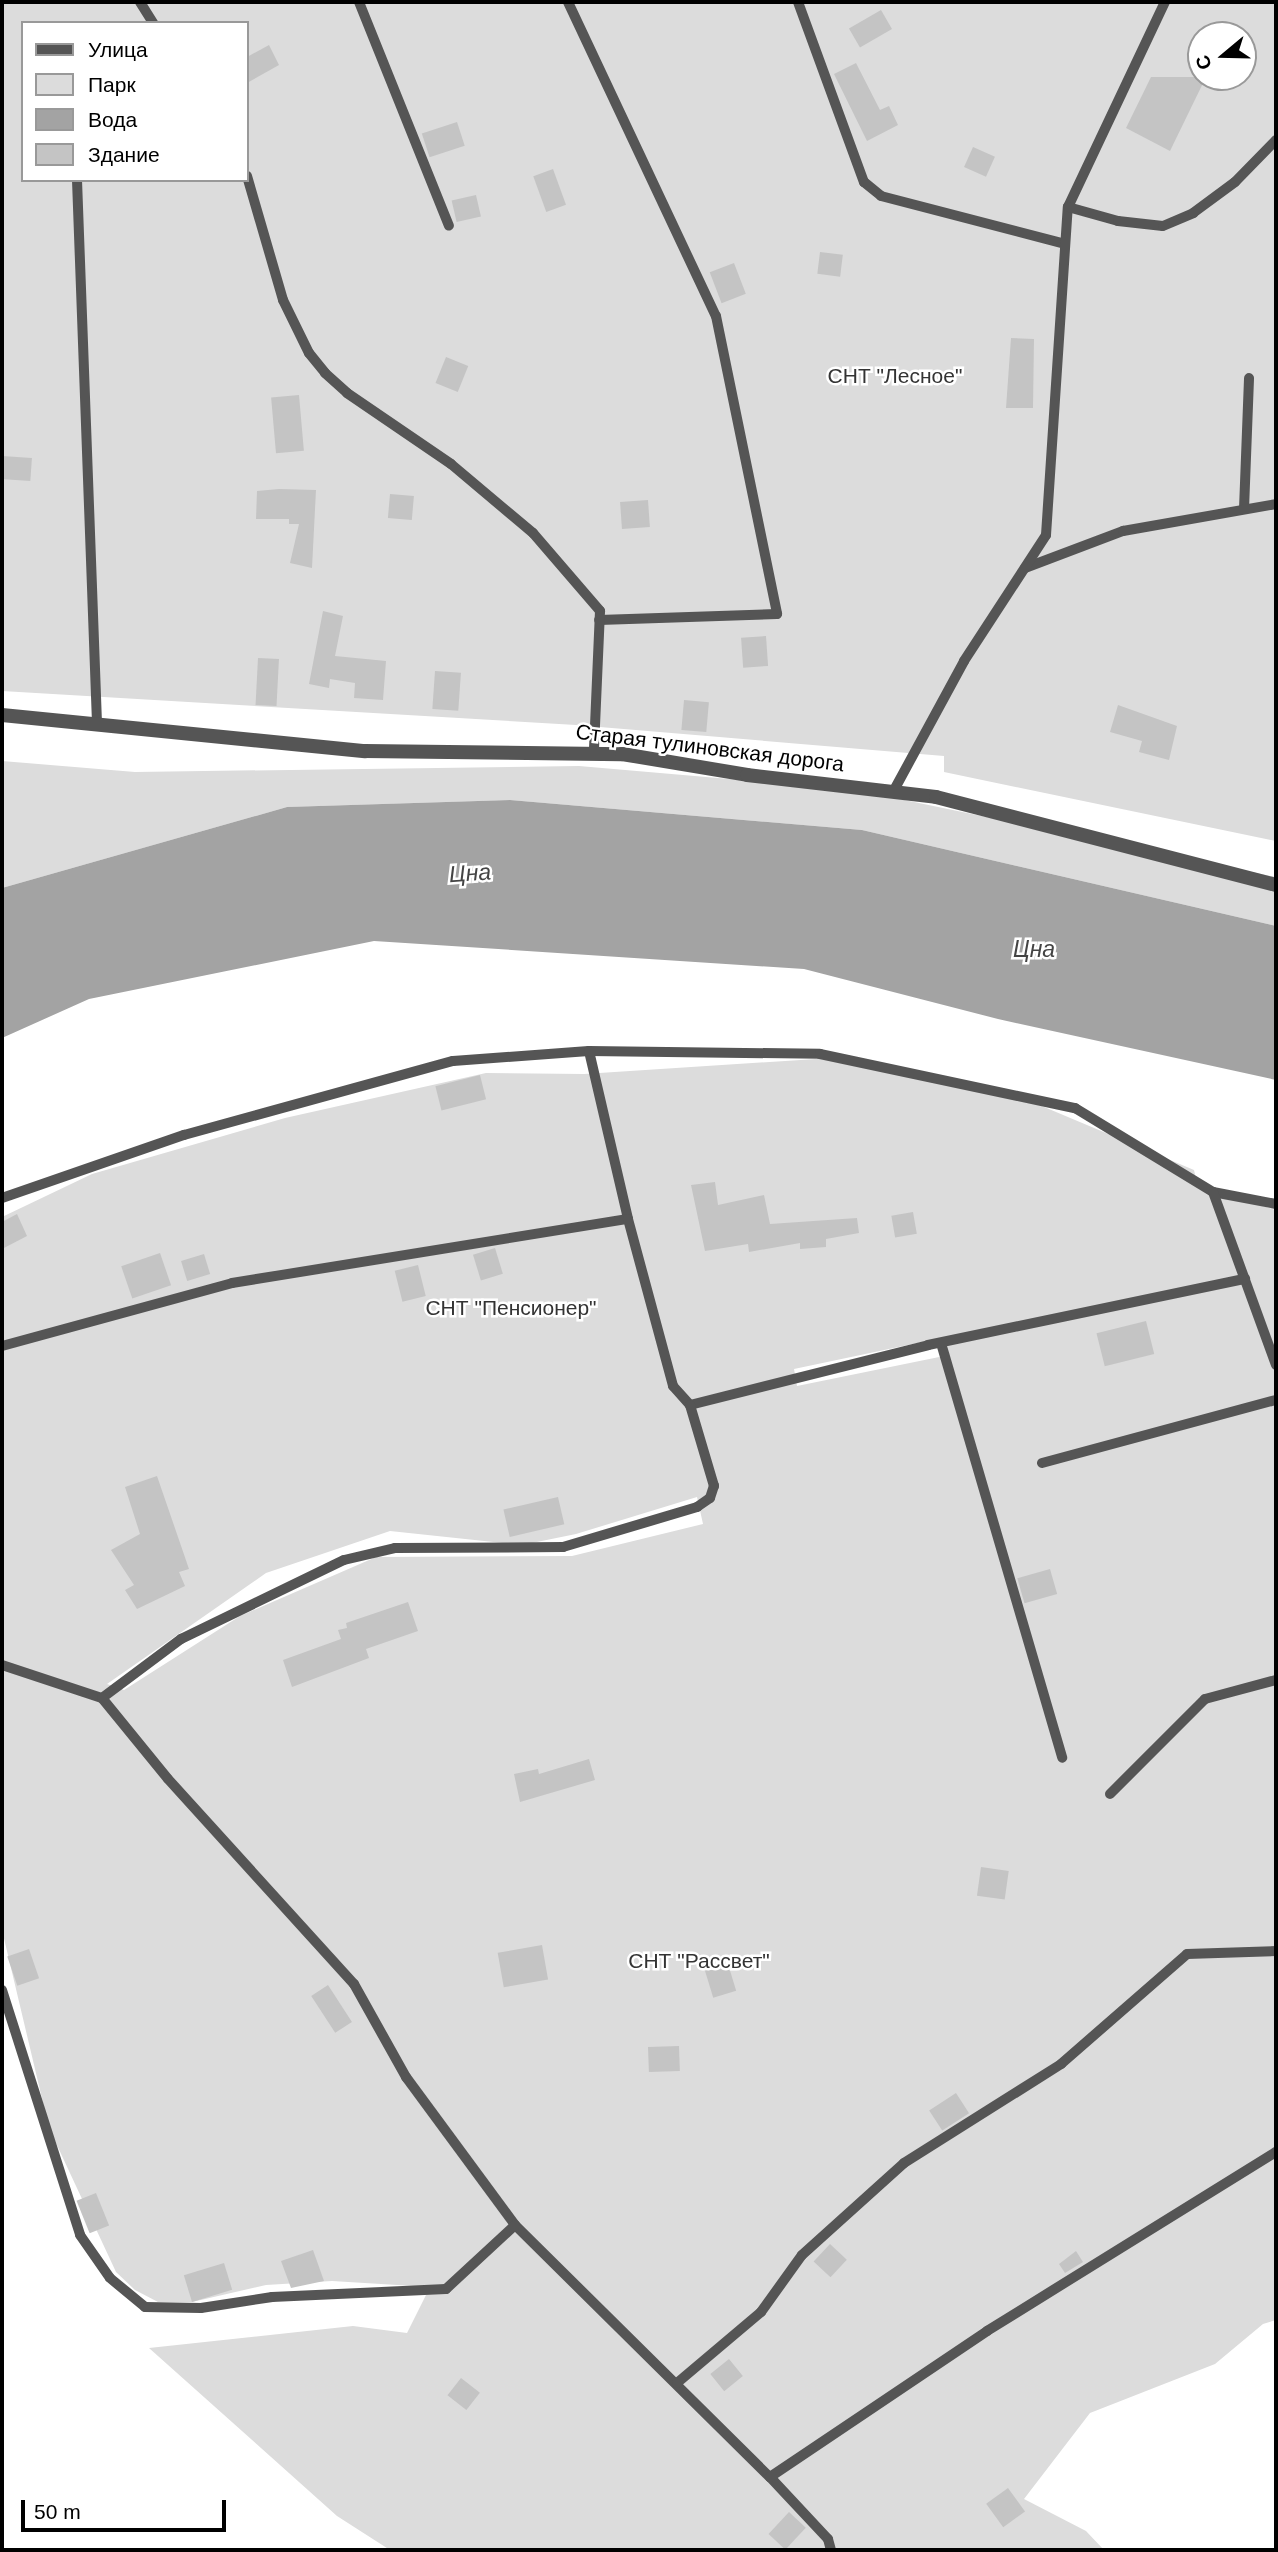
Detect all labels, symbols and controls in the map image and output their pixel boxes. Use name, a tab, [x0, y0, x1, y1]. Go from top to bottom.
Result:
legend	[21, 21, 248, 182]
north arrow	[1187, 21, 1257, 91]
text: Улица	[88, 38, 148, 61]
text: С	[1191, 52, 1216, 72]
text: Парк	[88, 73, 136, 96]
text: Вода	[88, 108, 137, 131]
text: Здание	[88, 143, 160, 166]
park label: СНТ "Лесное"	[828, 363, 962, 389]
street label: Старая тулиновская дорога	[574, 719, 846, 777]
water label: Цна	[448, 858, 492, 888]
water label: Цна	[1013, 935, 1055, 963]
park label: СНТ "Пенсионер"	[425, 1295, 597, 1321]
park label: СНТ "Рассвет"	[628, 1948, 770, 1974]
scale bar	[24, 2486, 229, 2530]
text: 50 m	[34, 2500, 81, 2523]

